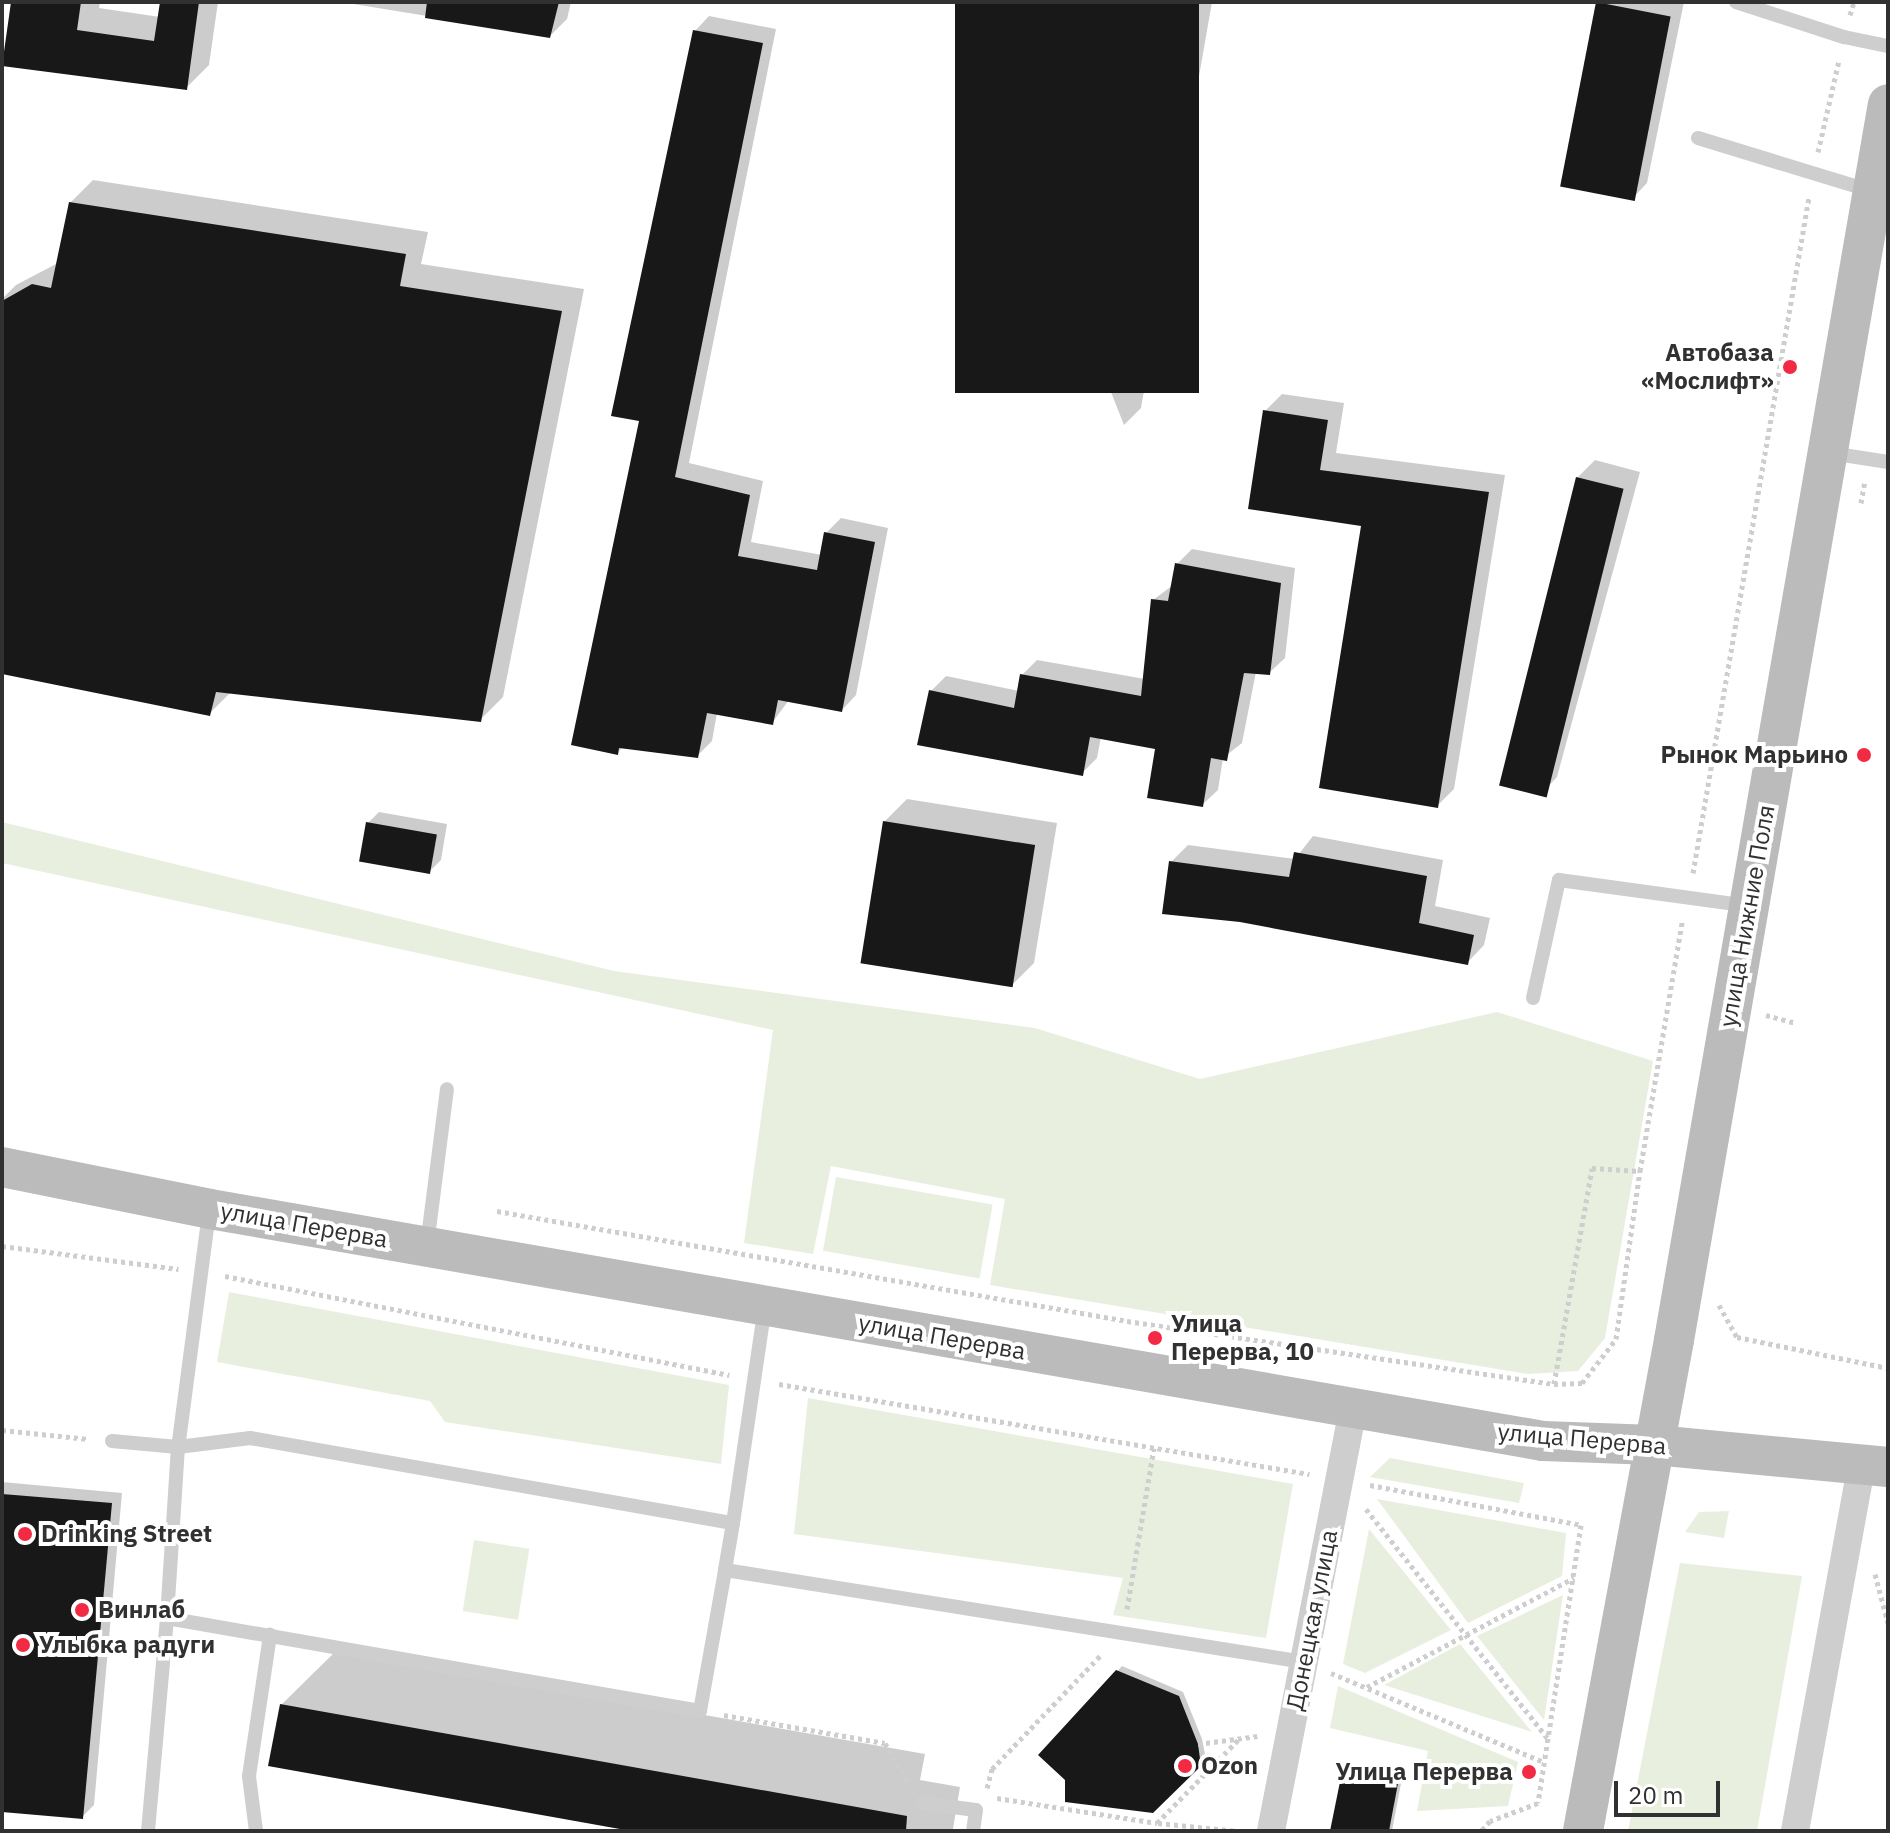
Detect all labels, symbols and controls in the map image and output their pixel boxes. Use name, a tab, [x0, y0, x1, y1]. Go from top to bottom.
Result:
place label: Автобаза «Мослифт»	[1641, 339, 1774, 395]
marker: Автобаза «Мослифт»	[1781, 358, 1799, 376]
place label: Рынок Марьино	[1660, 741, 1848, 769]
marker: Рынок Марьино	[1855, 746, 1873, 764]
street label: улица Нижние Поля	[1713, 803, 1781, 1029]
street label: улица Перерва	[218, 1196, 390, 1254]
street label: улица Перерва	[856, 1308, 1028, 1366]
place label: Улица Перерва, 10	[1171, 1310, 1314, 1366]
marker: Улица Перерва, 10	[1146, 1329, 1164, 1347]
street label: улица Перерва	[1497, 1417, 1667, 1461]
place label: Drinking Street	[41, 1520, 212, 1548]
marker: Drinking Street	[16, 1525, 34, 1543]
street label: Донецкая улица	[1280, 1527, 1344, 1713]
place label: Винлаб	[98, 1596, 185, 1624]
marker: Винлаб	[73, 1601, 91, 1619]
place label: Улыбка радуги	[39, 1631, 215, 1659]
marker: Улыбка радуги	[14, 1636, 32, 1654]
place label: Ozon	[1201, 1752, 1258, 1780]
marker: Ozon	[1176, 1757, 1194, 1775]
place label: Улица Перерва	[1335, 1758, 1513, 1786]
marker: Улица Перерва	[1520, 1763, 1538, 1781]
scale bar	[1618, 1765, 1724, 1815]
text: 20 m	[1628, 1779, 1683, 1811]

